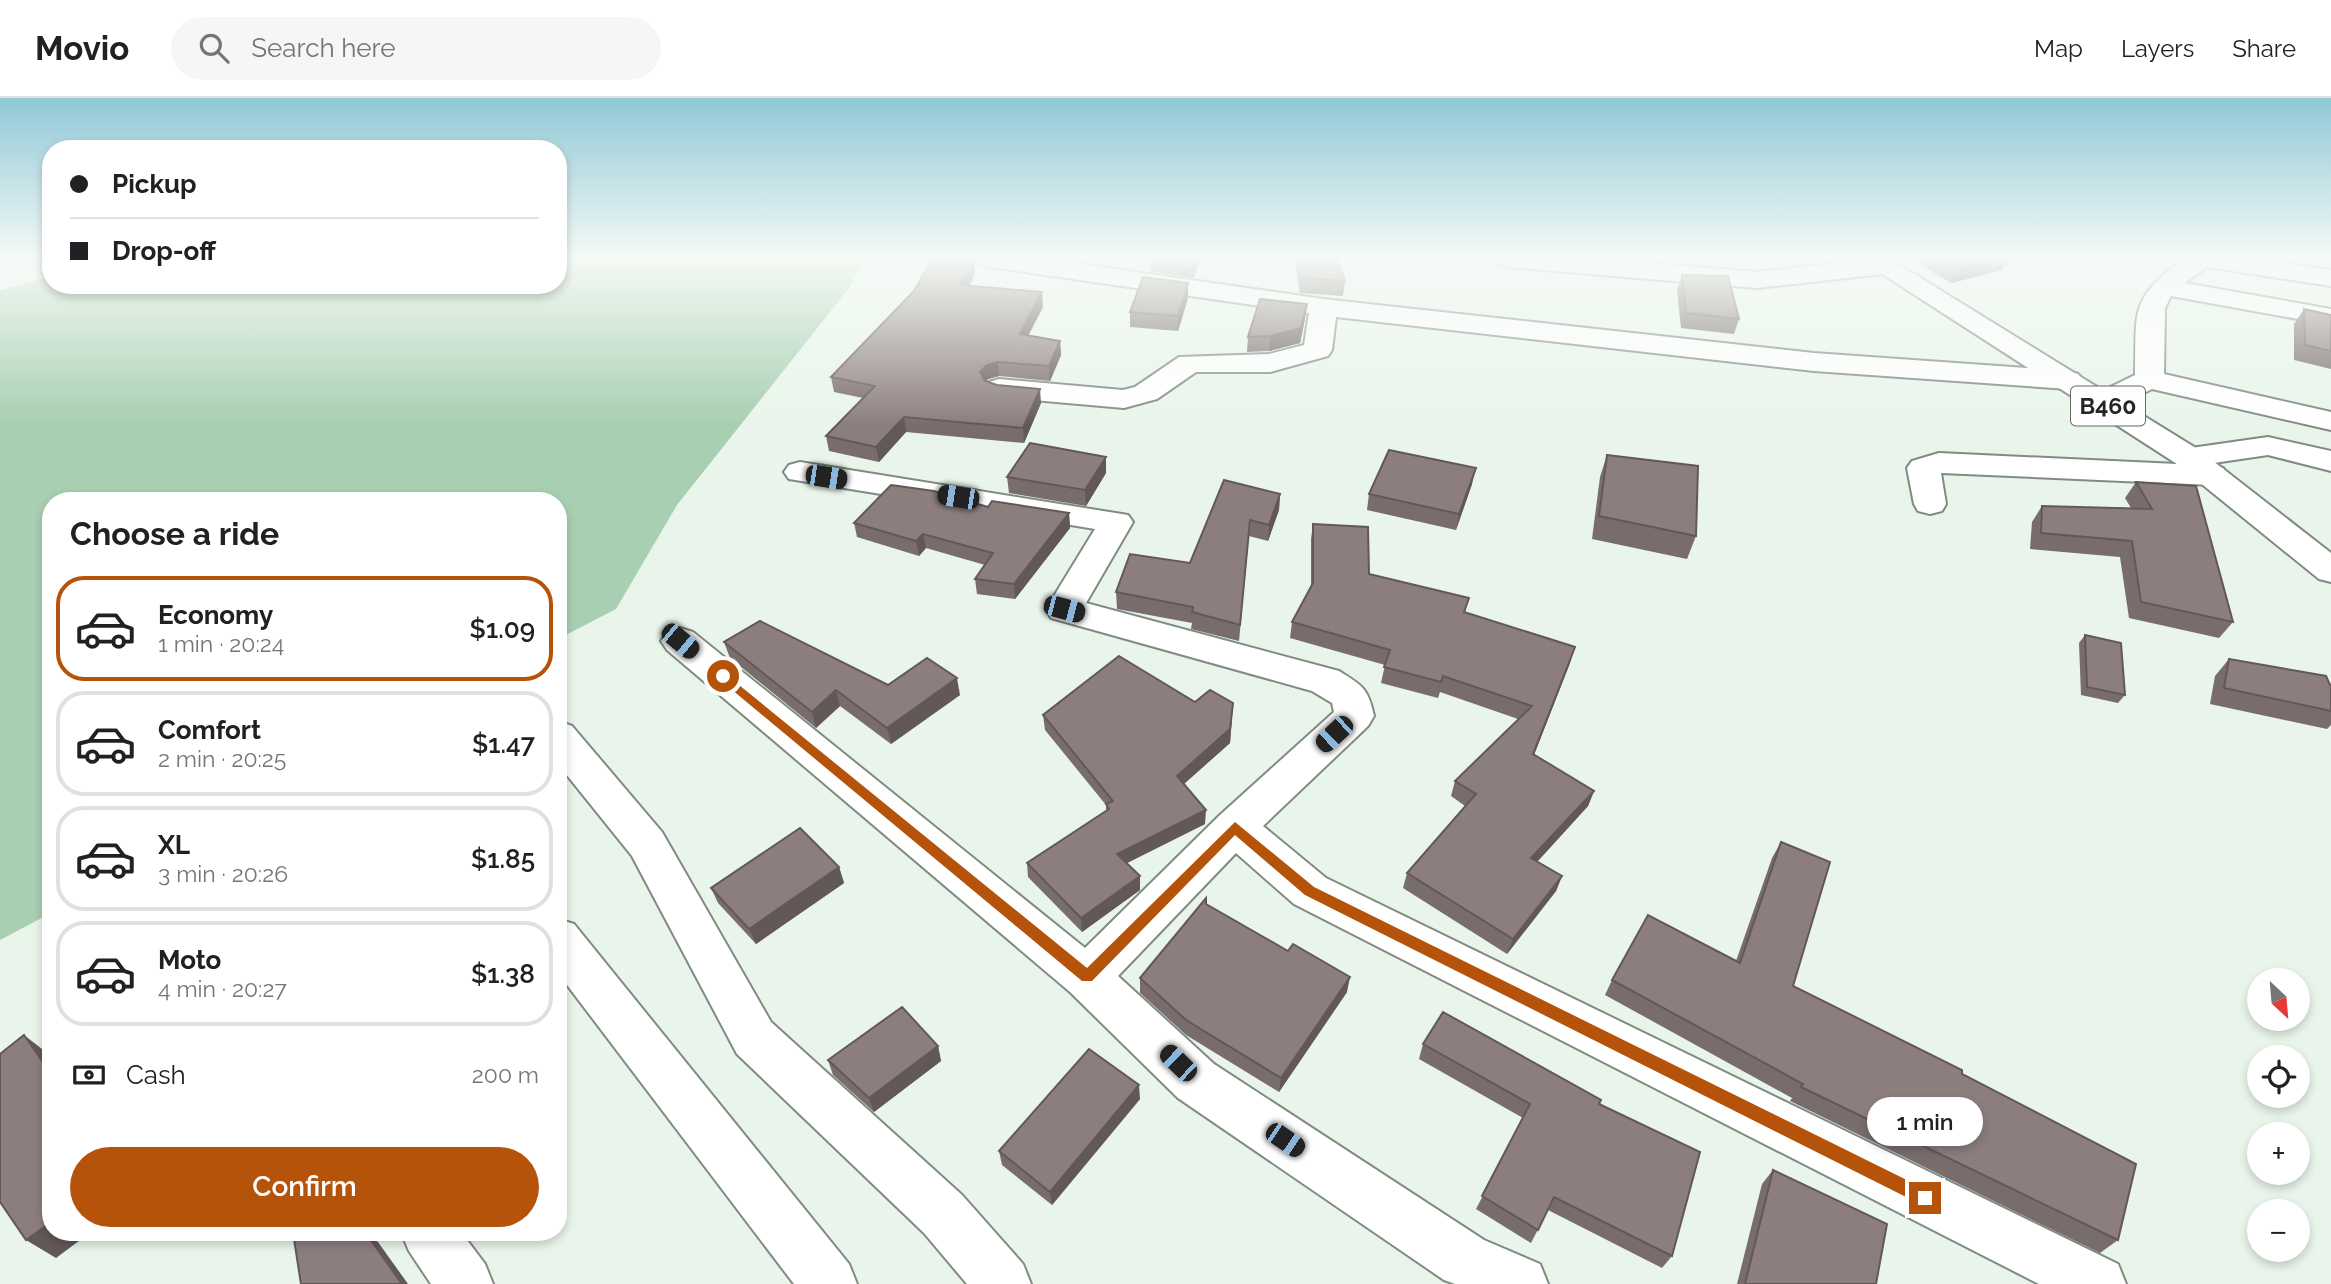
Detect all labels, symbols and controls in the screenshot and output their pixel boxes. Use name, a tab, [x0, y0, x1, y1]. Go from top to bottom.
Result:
search box	[171, 17, 661, 80]
text: Movio	[35, 29, 129, 68]
icon: search	[195, 29, 233, 67]
text: Search here	[251, 33, 396, 63]
text: Map	[2034, 34, 2083, 63]
text: Layers	[2121, 34, 2194, 63]
text: Share	[2232, 34, 2296, 63]
text: Pickup	[112, 169, 197, 199]
text: Drop-off	[112, 236, 216, 266]
road number: B460	[2071, 386, 2145, 426]
car	[804, 463, 849, 491]
car	[936, 483, 981, 511]
text: Choose a ride	[70, 515, 279, 552]
car	[1041, 593, 1088, 625]
icon: car	[74, 597, 137, 660]
text: Economy	[158, 600, 273, 630]
text: $1.09	[470, 614, 535, 644]
car	[658, 619, 703, 663]
text: 1 min · 20:24	[158, 630, 284, 657]
route start	[707, 660, 739, 692]
icon: car	[74, 712, 137, 775]
car	[1312, 712, 1357, 756]
text: Comfort	[158, 715, 261, 745]
text: $1.47	[472, 729, 535, 759]
text: 2 min · 20:25	[158, 745, 286, 772]
icon: car	[74, 827, 137, 890]
text: XL	[158, 830, 190, 860]
text: $1.85	[471, 844, 535, 874]
text: 3 min · 20:26	[158, 860, 288, 887]
icon: car	[74, 942, 137, 1005]
text: Moto	[158, 945, 221, 975]
text: $1.38	[471, 959, 535, 989]
north arrow	[2247, 968, 2310, 1031]
map controls	[2247, 968, 2310, 1262]
text: 4 min · 20:27	[158, 975, 287, 1002]
car	[1156, 1041, 1201, 1085]
button: locate	[2247, 1045, 2310, 1108]
icon: cash	[70, 1056, 108, 1094]
text: Cash	[126, 1060, 186, 1090]
text: 200 m	[472, 1061, 539, 1088]
callout: 1 min	[1867, 1096, 1983, 1146]
text: 1 min	[1896, 1108, 1954, 1135]
car	[1262, 1120, 1309, 1160]
button: +	[2247, 1122, 2310, 1185]
button: Confirm	[70, 1147, 539, 1227]
route end	[1909, 1182, 1941, 1214]
button: −	[2247, 1199, 2310, 1262]

